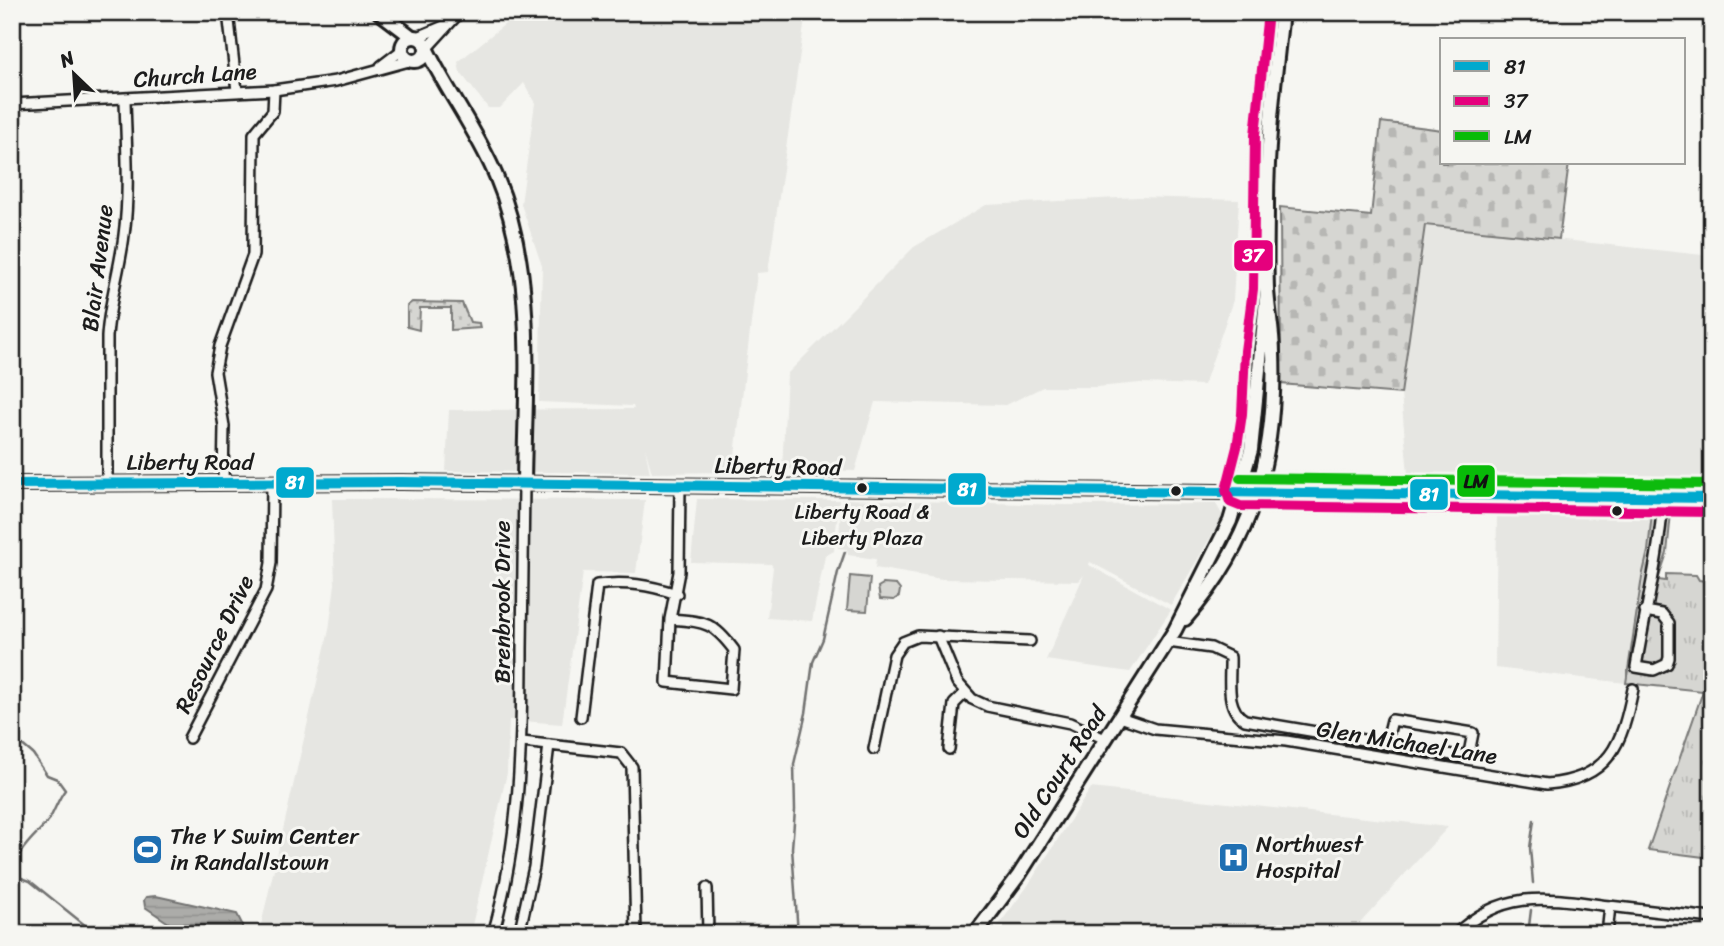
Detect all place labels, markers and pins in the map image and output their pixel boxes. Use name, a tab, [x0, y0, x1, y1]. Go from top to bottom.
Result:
marker: Liberty Road & Liberty Plaza	[855, 481, 869, 495]
unlabelled marker	[1169, 484, 1183, 498]
place label: Liberty Road & Liberty Plaza	[795, 493, 929, 557]
unlabelled marker	[1610, 504, 1624, 518]
place label: The Y Swim Center in Randallstown	[170, 816, 360, 883]
place label: Northwest Hospital	[1256, 824, 1364, 891]
sports icon: The Y Swim Center in Randallstown	[130, 832, 164, 866]
hospital icon: Northwest Hospital	[1216, 840, 1250, 874]

